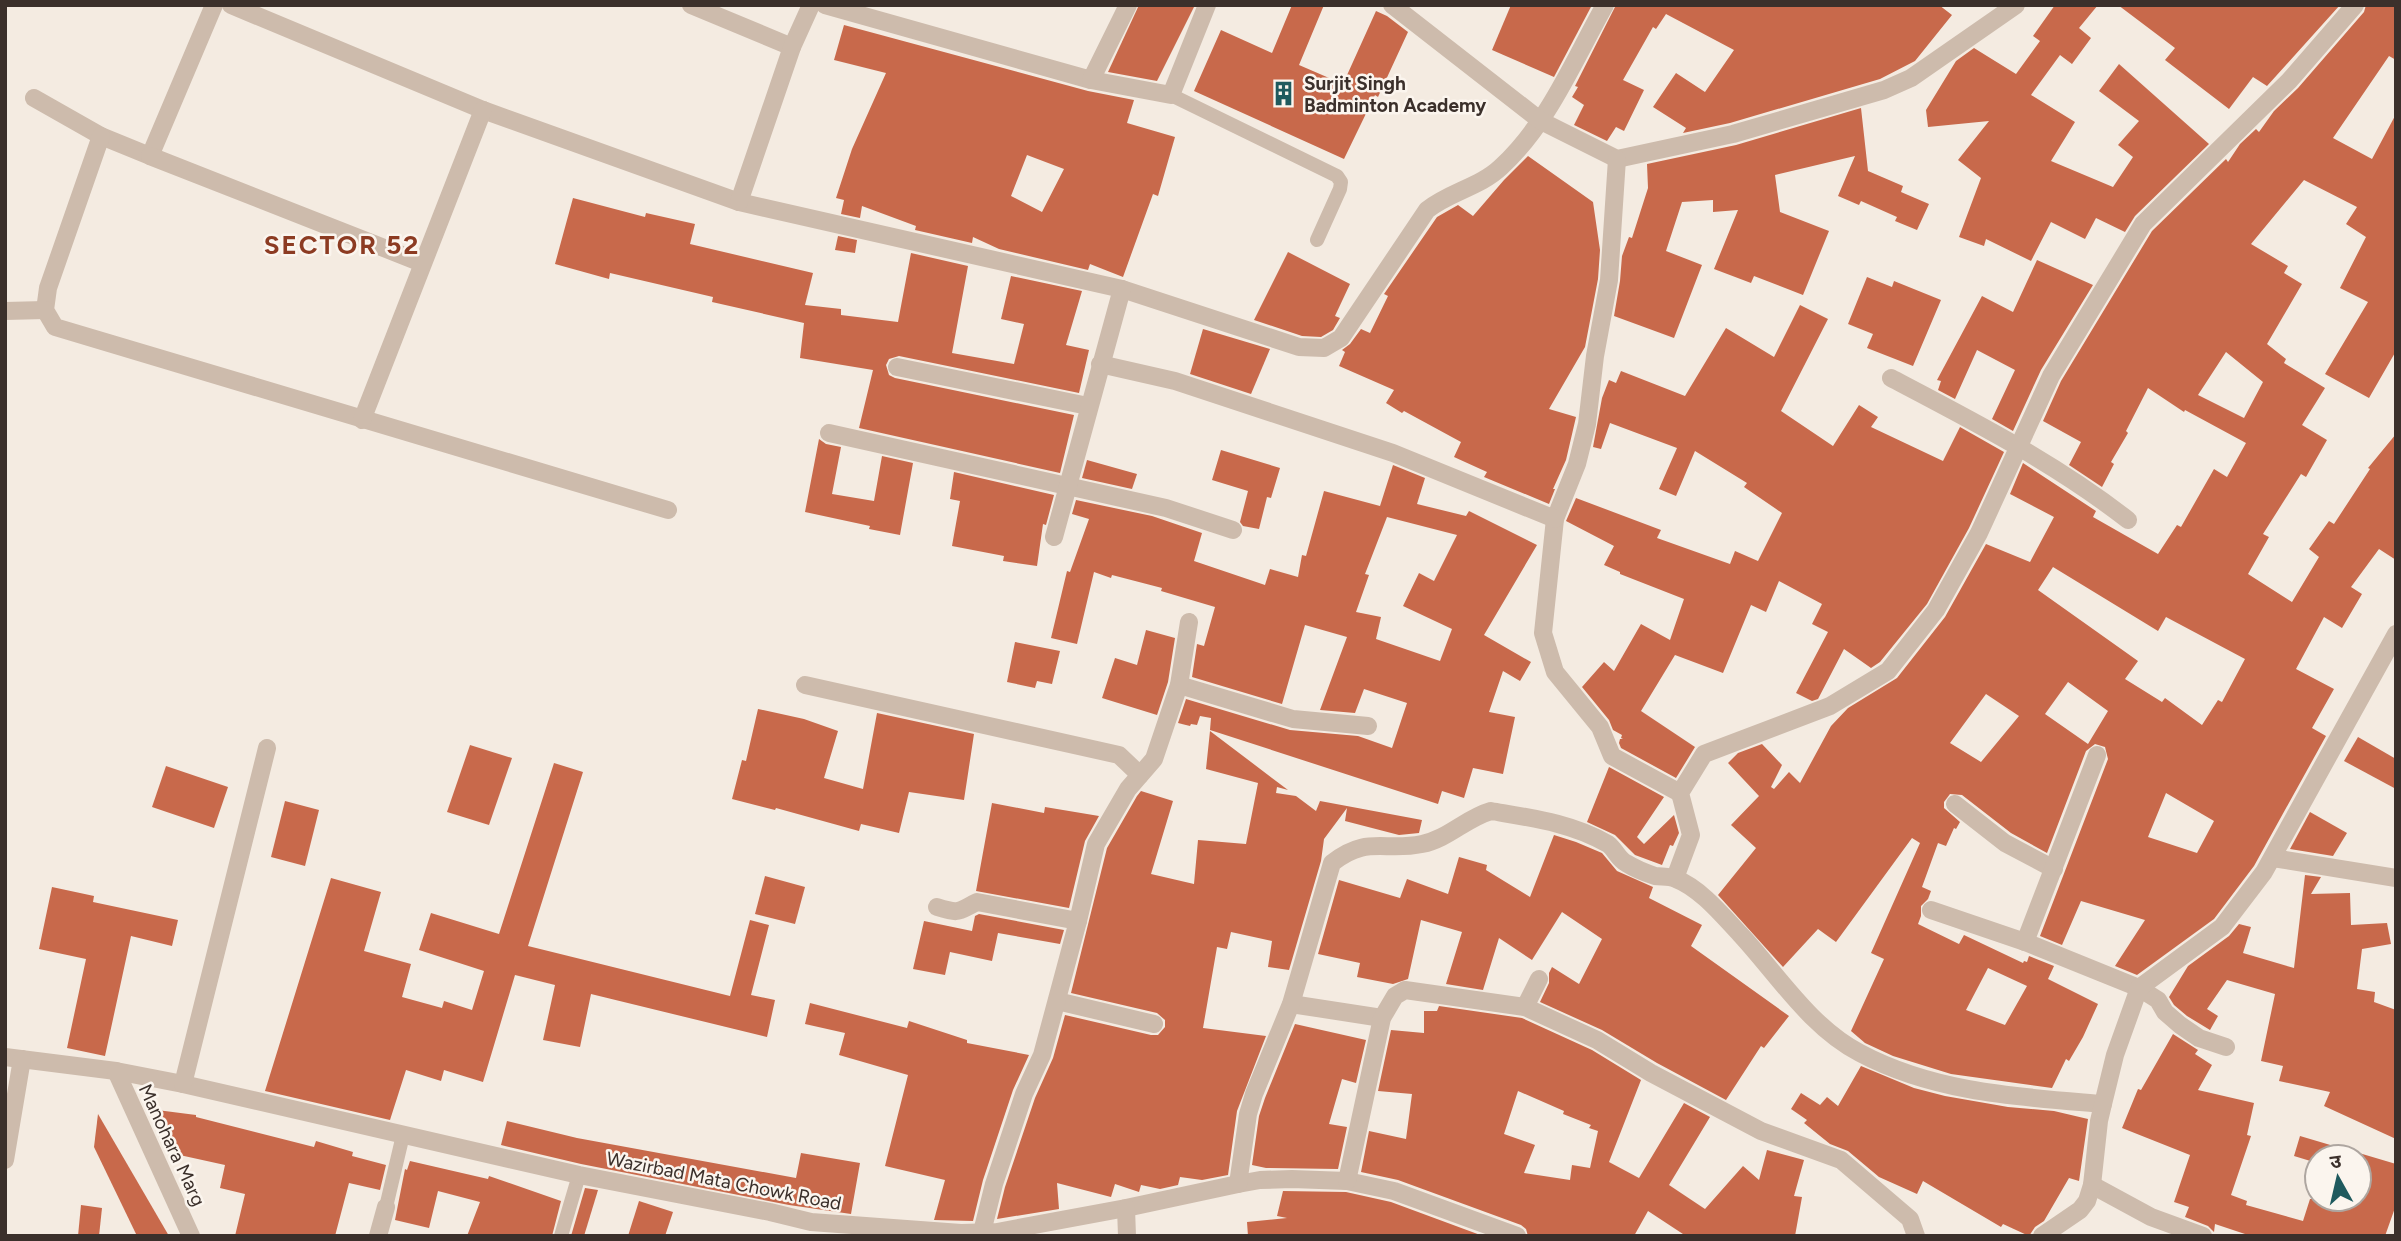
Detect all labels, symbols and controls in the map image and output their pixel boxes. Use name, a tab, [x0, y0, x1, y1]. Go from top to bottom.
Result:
place label: Surjit Singh Badminton Academy	[1304, 72, 1486, 117]
building icon: Surjit Singh Badminton Academy	[1270, 80, 1298, 108]
district label: SECTOR 52	[264, 229, 420, 261]
street label: Manohara Marg	[134, 1080, 210, 1210]
north arrow	[2303, 1143, 2373, 1213]
street label: Wazirbad Mata Chowk Road	[605, 1147, 843, 1215]
text: उ	[2329, 1149, 2344, 1174]

